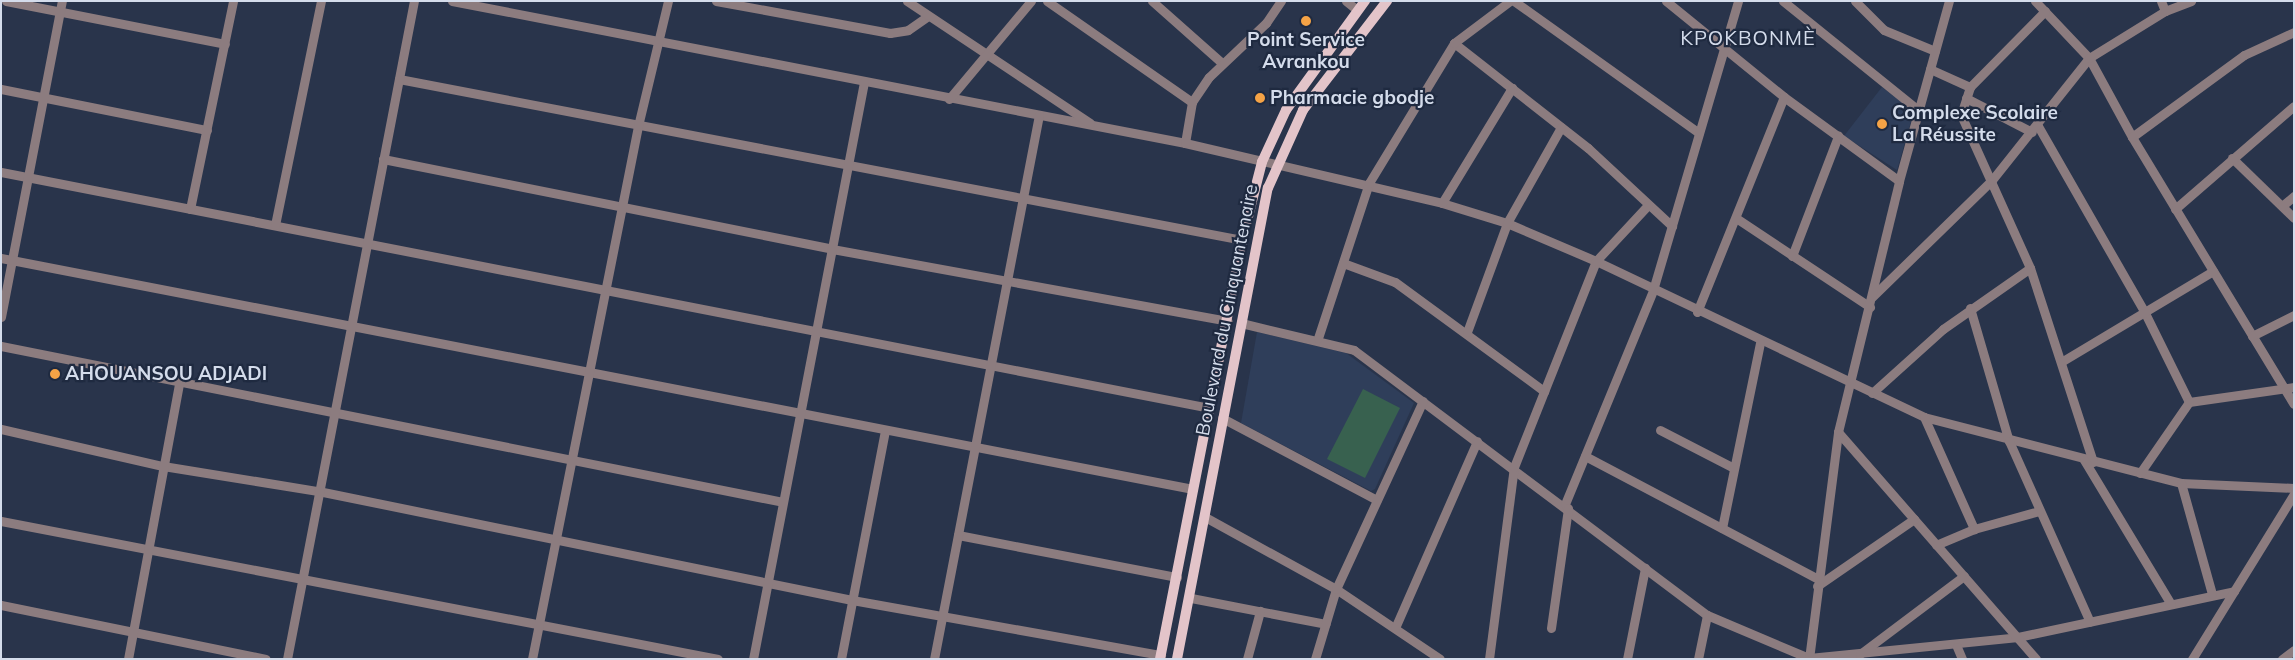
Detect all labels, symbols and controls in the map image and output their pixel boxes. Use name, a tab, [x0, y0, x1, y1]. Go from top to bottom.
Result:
marker: Point Service Avrankou	[1300, 15, 1312, 27]
district label: KPOKBONMÈ	[1679, 25, 1817, 49]
place label: Point Service Avrankou	[1247, 29, 1365, 73]
place label: Pharmacie gbodje	[1270, 87, 1434, 109]
marker: Pharmacie gbodje	[1254, 92, 1266, 104]
place label: Complexe Scolaire La Réussite	[1892, 102, 2058, 146]
marker: Complexe Scolaire La Réussite	[1876, 118, 1888, 130]
street label: Boulevard du Cinquantenaire	[1191, 182, 1263, 438]
place label: AHOUANSOU ADJADI	[65, 363, 267, 385]
marker: AHOUANSOU ADJADI	[49, 368, 61, 380]

